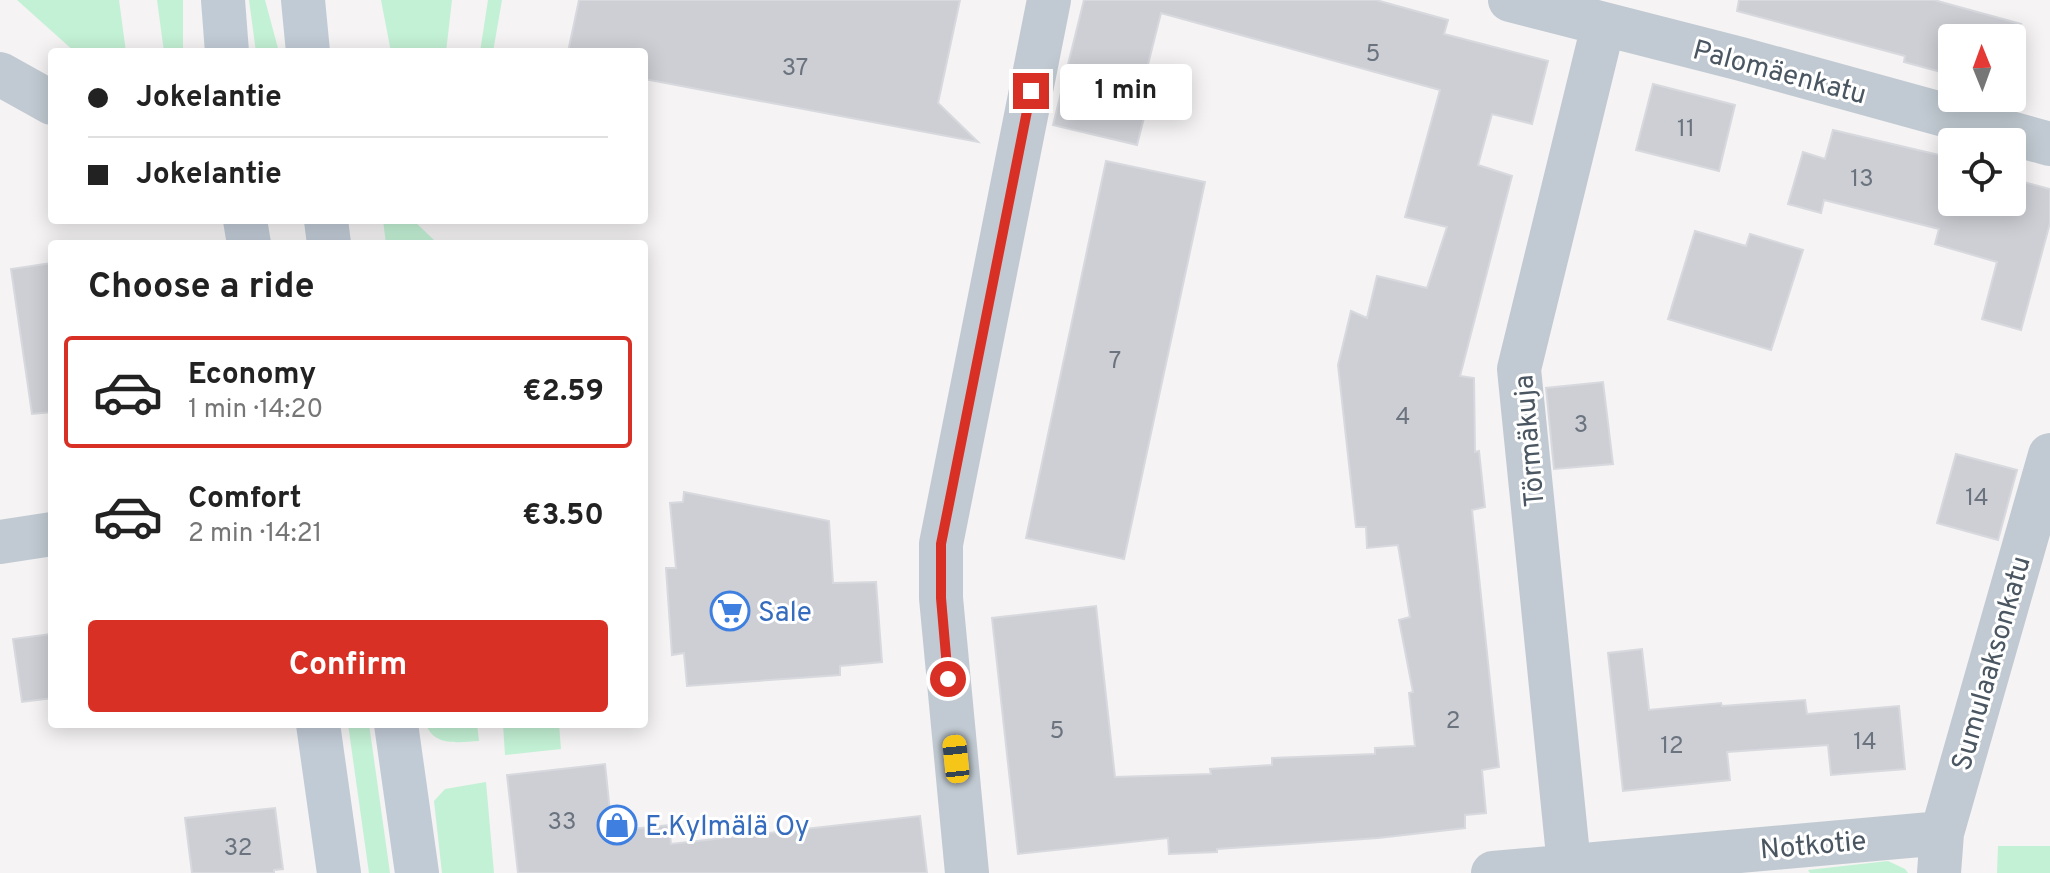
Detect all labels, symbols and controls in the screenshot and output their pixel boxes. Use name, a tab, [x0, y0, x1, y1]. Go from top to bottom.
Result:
north arrow	[1938, 24, 2026, 112]
map controls	[1938, 24, 2026, 216]
street label: Palomäenkatu	[1688, 33, 1870, 114]
house number: 5	[1366, 40, 1380, 70]
house number: 37	[782, 54, 808, 84]
callout: 1 min	[1059, 63, 1191, 119]
route end	[1013, 73, 1049, 109]
text: 1 min	[1095, 75, 1157, 108]
text: Jokelantie	[136, 80, 282, 117]
house number: 11	[1677, 115, 1695, 145]
button: locate	[1938, 128, 2026, 216]
text: Jokelantie	[136, 157, 282, 194]
house number: 13	[1850, 165, 1874, 195]
text: Choose a ride	[88, 265, 314, 311]
house number: 7	[1109, 347, 1121, 377]
icon: car	[92, 356, 164, 428]
text: Economy	[188, 357, 316, 394]
street label: Törmäkuja	[1507, 373, 1555, 508]
text: €2.59	[523, 374, 604, 411]
text: 1 min · 14:20	[188, 394, 323, 427]
house number: 4	[1396, 403, 1410, 433]
house number: 3	[1574, 411, 1588, 441]
icon: car	[92, 480, 164, 552]
text: Comfort	[188, 481, 301, 518]
house number: 14	[1965, 484, 1989, 514]
text: €3.50	[522, 498, 604, 535]
text: 2 min · 14:21	[188, 518, 322, 551]
street label: Sumulaaksonkatu	[1945, 552, 2041, 775]
supermarket icon: Sale	[709, 590, 751, 632]
place label: Sale	[758, 596, 812, 632]
button: Confirm	[88, 620, 608, 712]
route start	[930, 661, 966, 697]
house number: 2	[1446, 707, 1460, 737]
house number: 5	[1050, 717, 1064, 747]
house number: 14	[1853, 728, 1877, 758]
house number: 12	[1660, 732, 1684, 762]
car	[942, 734, 970, 784]
shop icon: E.Kylmälä Oy	[596, 804, 638, 846]
house number: 33	[548, 808, 576, 838]
place label: E.Kylmälä Oy	[645, 810, 810, 846]
street label: Notkotie	[1758, 824, 1868, 870]
house number: 32	[224, 834, 252, 864]

